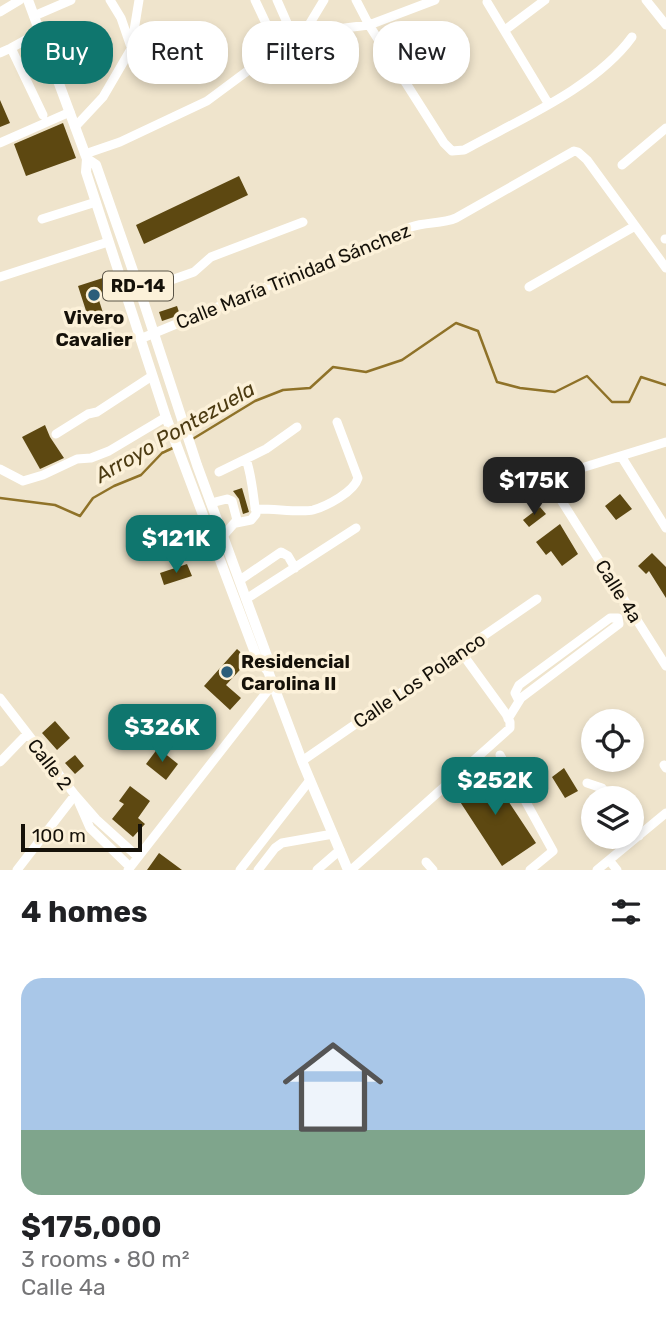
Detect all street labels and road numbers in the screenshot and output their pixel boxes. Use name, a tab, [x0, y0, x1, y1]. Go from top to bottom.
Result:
street label: Calle María Trinidad Sánchez	[172, 219, 414, 334]
road number: RD-14	[103, 272, 173, 300]
street label: Calle 4a	[590, 556, 647, 627]
street label: Calle Los Polanco	[349, 628, 490, 733]
street label: Calle 2	[22, 734, 77, 795]

